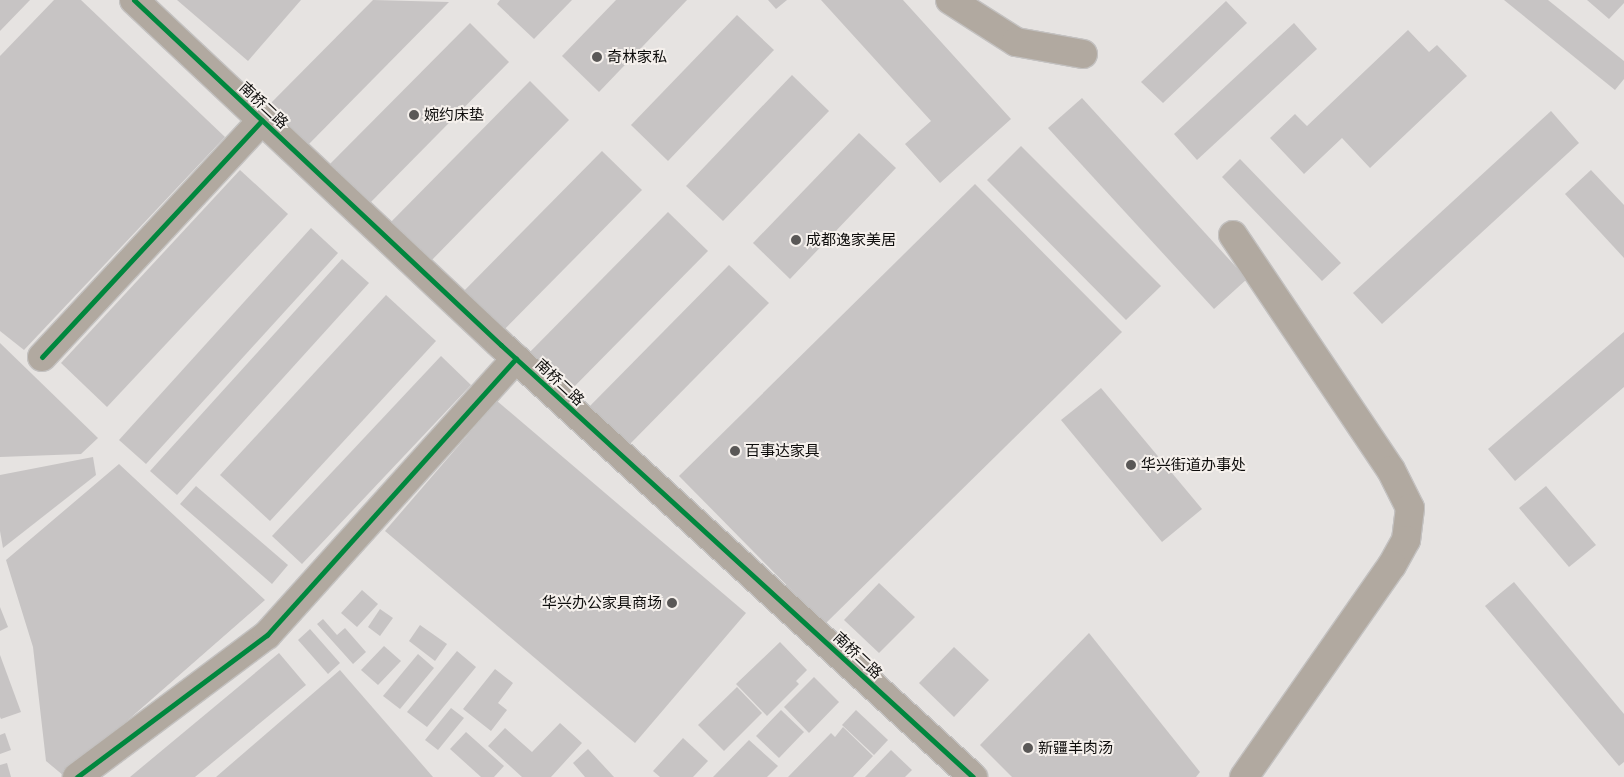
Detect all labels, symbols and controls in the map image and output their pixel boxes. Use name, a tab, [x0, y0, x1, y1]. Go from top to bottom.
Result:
place label: 奇林家私	[607, 48, 667, 66]
marker: 奇林家私	[591, 51, 603, 63]
street label: 南桥二路	[236, 78, 292, 132]
place label: 婉约床垫	[424, 106, 484, 124]
marker: 婉约床垫	[408, 109, 420, 121]
place label: 成都逸家美居	[806, 231, 896, 249]
marker: 成都逸家美居	[790, 234, 802, 246]
street label: 南桥二路	[532, 355, 588, 409]
place label: 百事达家具	[745, 442, 820, 460]
marker: 百事达家具	[729, 445, 741, 457]
place label: 华兴街道办事处	[1141, 456, 1246, 474]
marker: 华兴街道办事处	[1125, 459, 1137, 471]
place label: 华兴办公家具商场	[542, 594, 662, 612]
marker: 华兴办公家具商场	[666, 597, 678, 609]
street label: 南桥二路	[830, 628, 886, 682]
place label: 新疆羊肉汤	[1038, 739, 1113, 757]
marker: 新疆羊肉汤	[1022, 742, 1034, 754]

